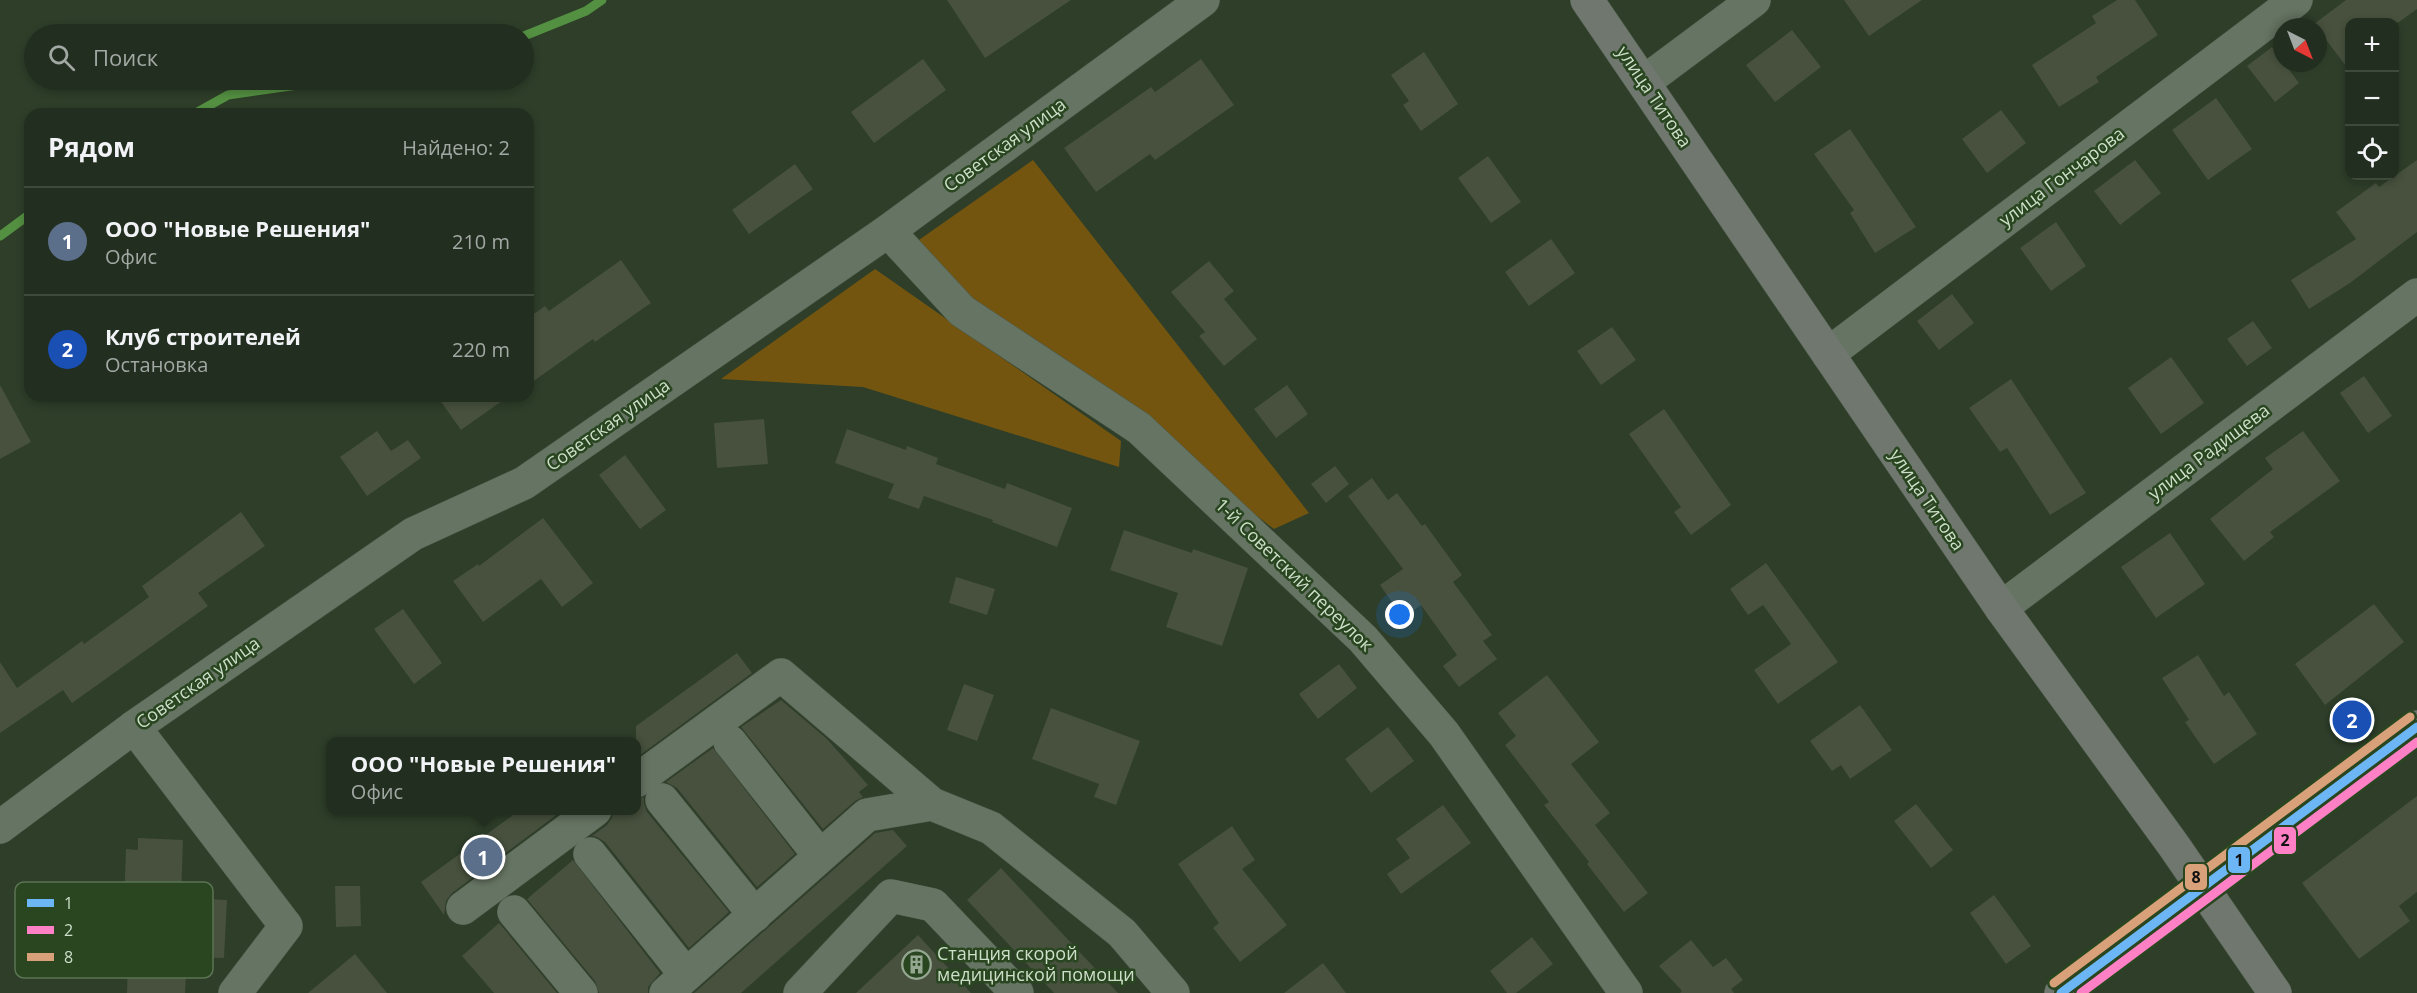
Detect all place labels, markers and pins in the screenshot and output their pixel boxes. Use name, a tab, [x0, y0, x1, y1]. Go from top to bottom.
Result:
pin: 2	[2332, 698, 2372, 742]
pin: 1	[464, 834, 502, 880]
place label: Станция скорой медицинской помощи	[937, 941, 1135, 986]
building icon: Станция скорой медицинской помощи	[900, 948, 932, 980]

